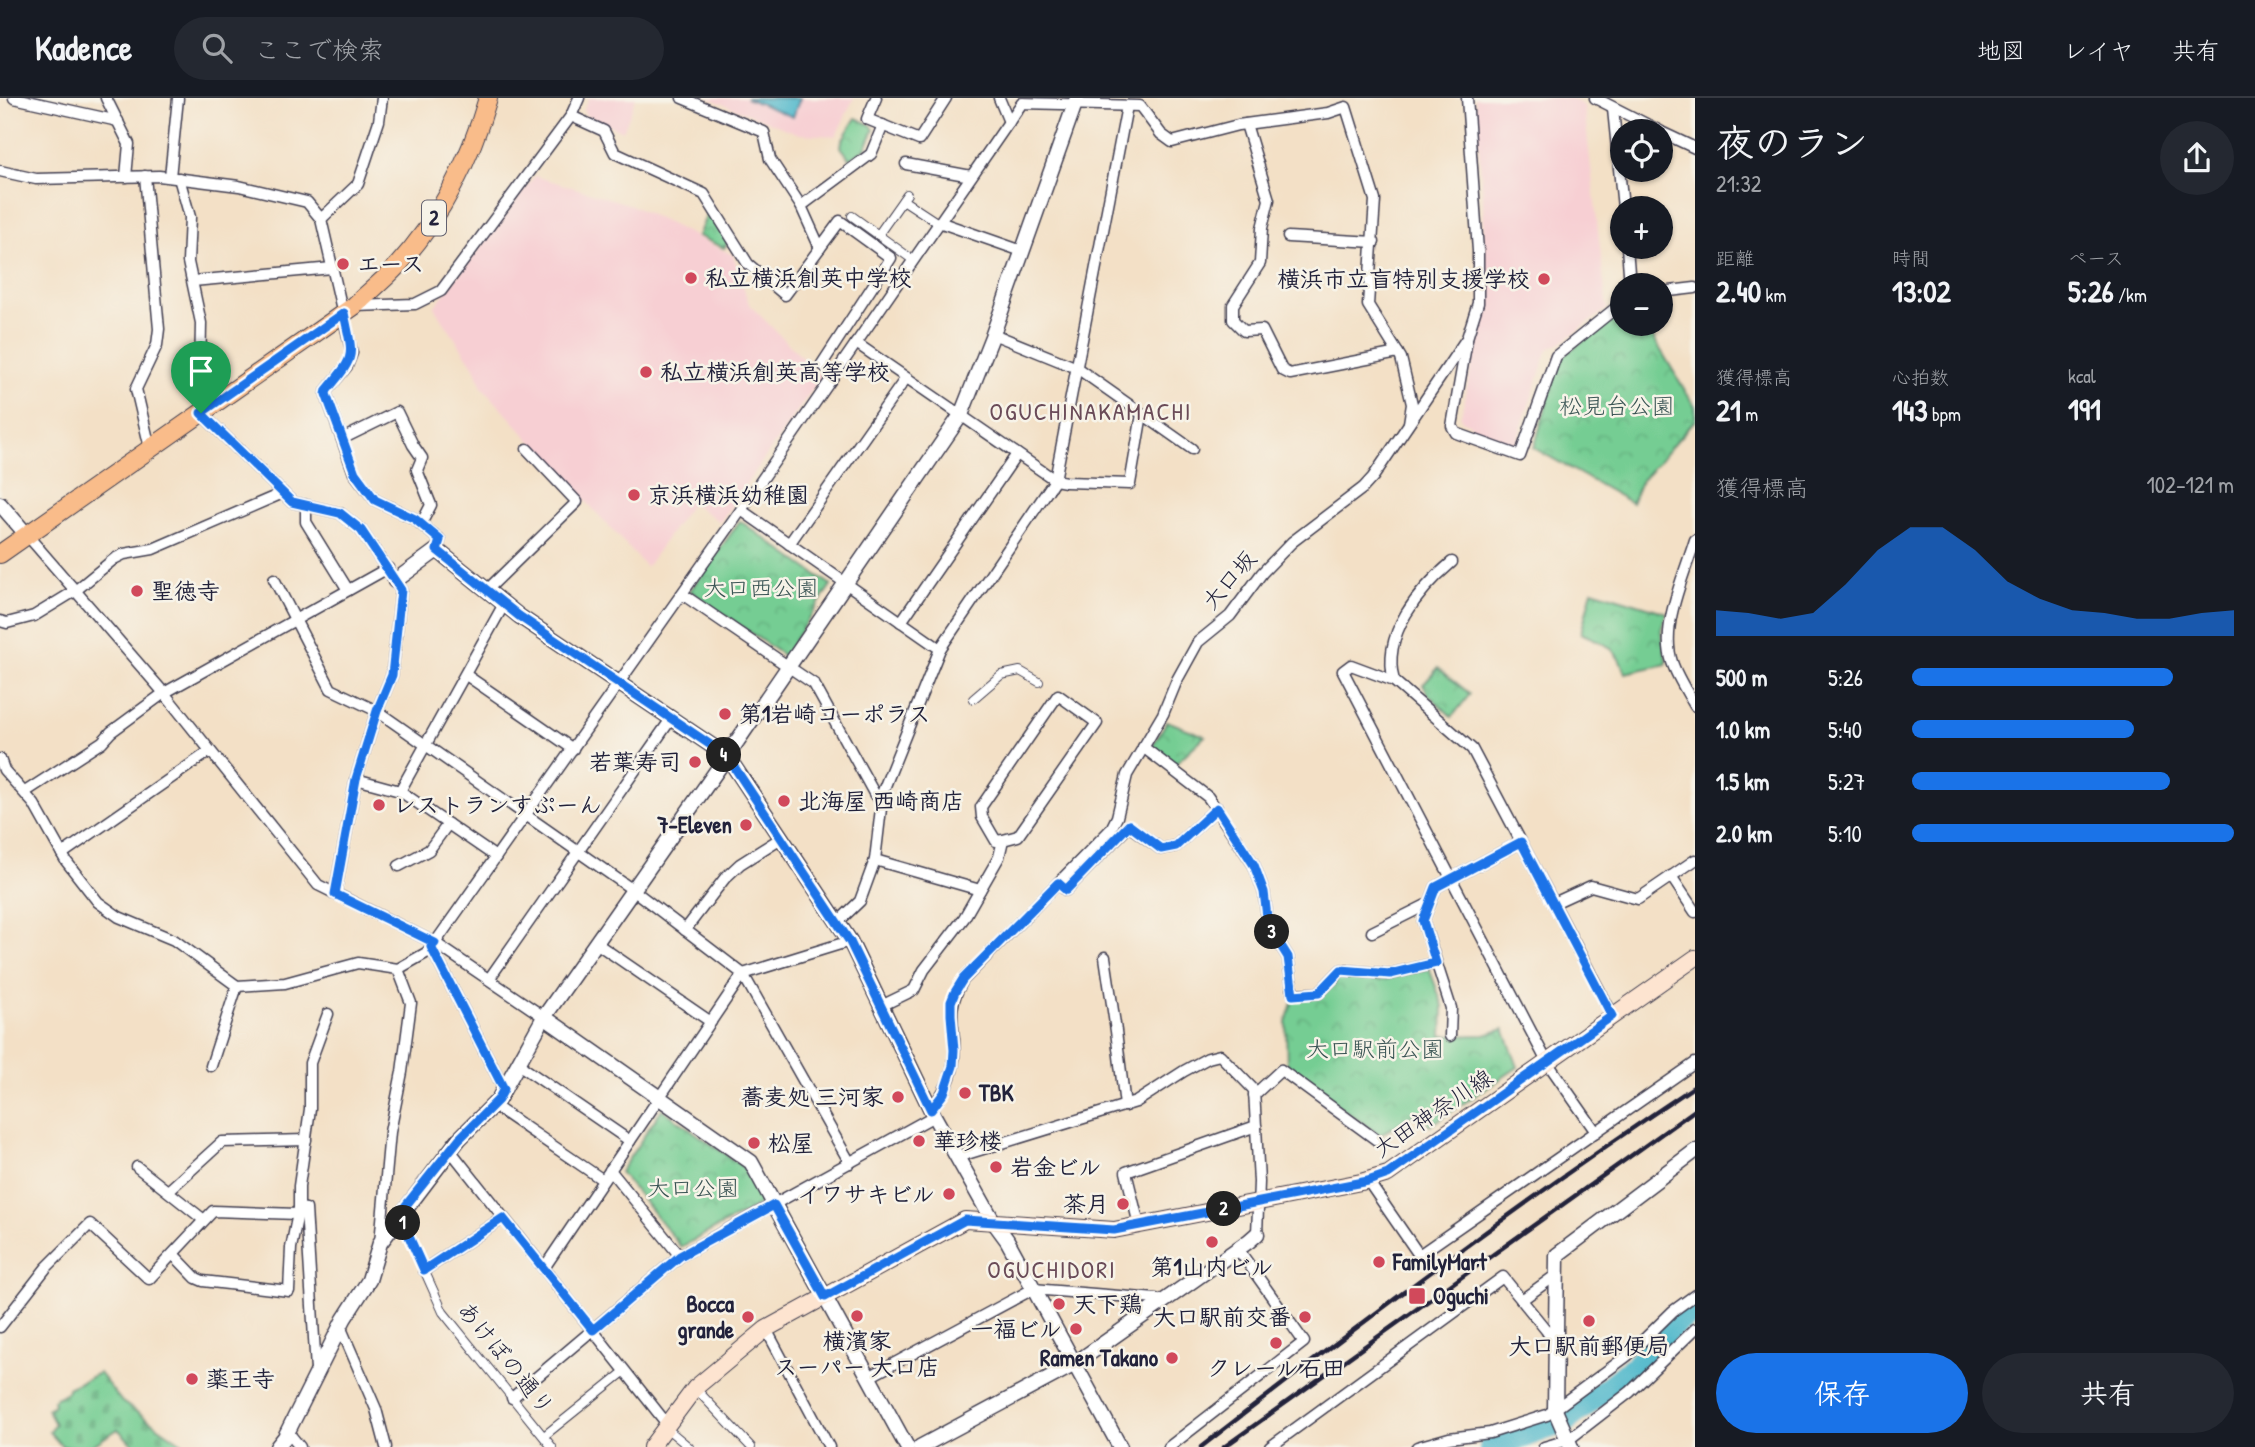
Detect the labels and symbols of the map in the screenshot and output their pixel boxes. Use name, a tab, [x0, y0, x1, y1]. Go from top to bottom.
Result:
road number: 2	[422, 200, 446, 236]
place label: エース	[357, 248, 424, 279]
marker: エース	[335, 256, 351, 272]
place label: 私立横浜創英中学校	[705, 262, 912, 293]
place label: 横浜市立盲特別支援学校	[1277, 263, 1530, 294]
marker: 私立横浜創英中学校	[683, 270, 699, 286]
marker: 横浜市立盲特別支援学校	[1536, 271, 1552, 287]
pin	[171, 341, 231, 413]
place label: 私立横浜創英高等学校	[660, 356, 890, 387]
marker: 私立横浜創英高等学校	[638, 364, 654, 380]
park label: 松見台公園	[1560, 390, 1675, 421]
district label: OGUCHINAKAMACHI	[990, 395, 1192, 427]
place label: 京浜横浜幼稚園	[648, 479, 809, 510]
marker: 京浜横浜幼稚園	[626, 487, 642, 503]
street label: 大口坂	[1194, 543, 1263, 616]
park label: 大口西公園	[704, 572, 819, 603]
place label: 聖徳寺	[151, 575, 220, 606]
marker: 聖徳寺	[129, 583, 145, 599]
place label: 第1岩崎コーポラス	[739, 698, 930, 729]
marker: 第1岩崎コーポラス	[717, 706, 733, 722]
pin: 4	[706, 738, 742, 772]
place label: 若葉寿司	[589, 746, 681, 777]
marker: 若葉寿司	[687, 754, 703, 770]
place label: 北海屋 西崎商店	[798, 785, 964, 816]
place label: レストランすぷーん	[393, 789, 602, 820]
marker: 北海屋 西崎商店	[776, 793, 792, 809]
marker: レストランすぷーん	[371, 797, 387, 813]
place label: 7-Eleven	[656, 809, 732, 840]
marker: 7-Eleven	[738, 817, 754, 833]
pin: 3	[1254, 914, 1290, 950]
park label: 大口駅前公園	[1306, 1033, 1444, 1064]
street label: 大田神奈川線	[1367, 1061, 1499, 1164]
place label: TBK	[978, 1077, 1014, 1108]
place label: 蕎麦処 三河家	[741, 1081, 884, 1112]
marker: TBK	[957, 1085, 973, 1101]
marker: 蕎麦処 三河家	[890, 1089, 906, 1105]
place label: 華珍楼	[933, 1125, 1002, 1156]
place label: 松屋	[768, 1127, 814, 1158]
marker: 華珍楼	[911, 1133, 927, 1149]
marker: 松屋	[746, 1135, 762, 1151]
place label: 岩金ビル	[1010, 1151, 1102, 1182]
marker: 岩金ビル	[988, 1159, 1004, 1175]
park label: 大口公園	[647, 1172, 739, 1203]
place label: イワサキビル	[797, 1178, 935, 1209]
marker: イワサキビル	[941, 1186, 957, 1202]
place label: 茶月	[1063, 1188, 1109, 1219]
pin: 2	[1206, 1192, 1242, 1226]
marker: 茶月	[1115, 1196, 1131, 1212]
pin: 1	[386, 1206, 420, 1240]
marker: 第1山内ビル	[1204, 1234, 1220, 1250]
place label: FamilyMart	[1392, 1246, 1488, 1278]
place label: 第1山内ビル	[1151, 1251, 1273, 1282]
district label: OGUCHIDORI	[987, 1253, 1117, 1285]
marker: FamilyMart	[1371, 1254, 1387, 1270]
place label: Oguchi	[1433, 1280, 1489, 1312]
marker: Oguchi	[1407, 1286, 1427, 1306]
place label: Bocca grande	[677, 1288, 735, 1346]
place label: 天下鶏	[1073, 1288, 1142, 1319]
street label: あけぼの通り	[451, 1294, 562, 1421]
marker: 天下鶏	[1051, 1296, 1067, 1312]
place label: 大口駅前交番	[1153, 1301, 1291, 1332]
marker: 横濱家 スーパー 大口店	[849, 1308, 865, 1324]
marker: Bocca grande	[740, 1309, 756, 1325]
marker: 大口駅前交番	[1297, 1309, 1313, 1325]
place label: 一福ビル	[970, 1313, 1062, 1344]
marker: 大口駅前郵便局	[1581, 1313, 1597, 1329]
marker: 一福ビル	[1068, 1321, 1084, 1337]
place label: 横濱家 スーパー 大口店	[774, 1325, 940, 1382]
place label: 大口駅前郵便局	[1509, 1330, 1670, 1361]
marker: クレール石田	[1268, 1335, 1284, 1351]
place label: Ramen Takano	[1040, 1342, 1159, 1373]
marker: Ramen Takano	[1164, 1350, 1180, 1366]
place label: クレール石田	[1207, 1352, 1345, 1383]
place label: 薬王寺	[206, 1363, 275, 1394]
marker: 薬王寺	[184, 1371, 200, 1387]

